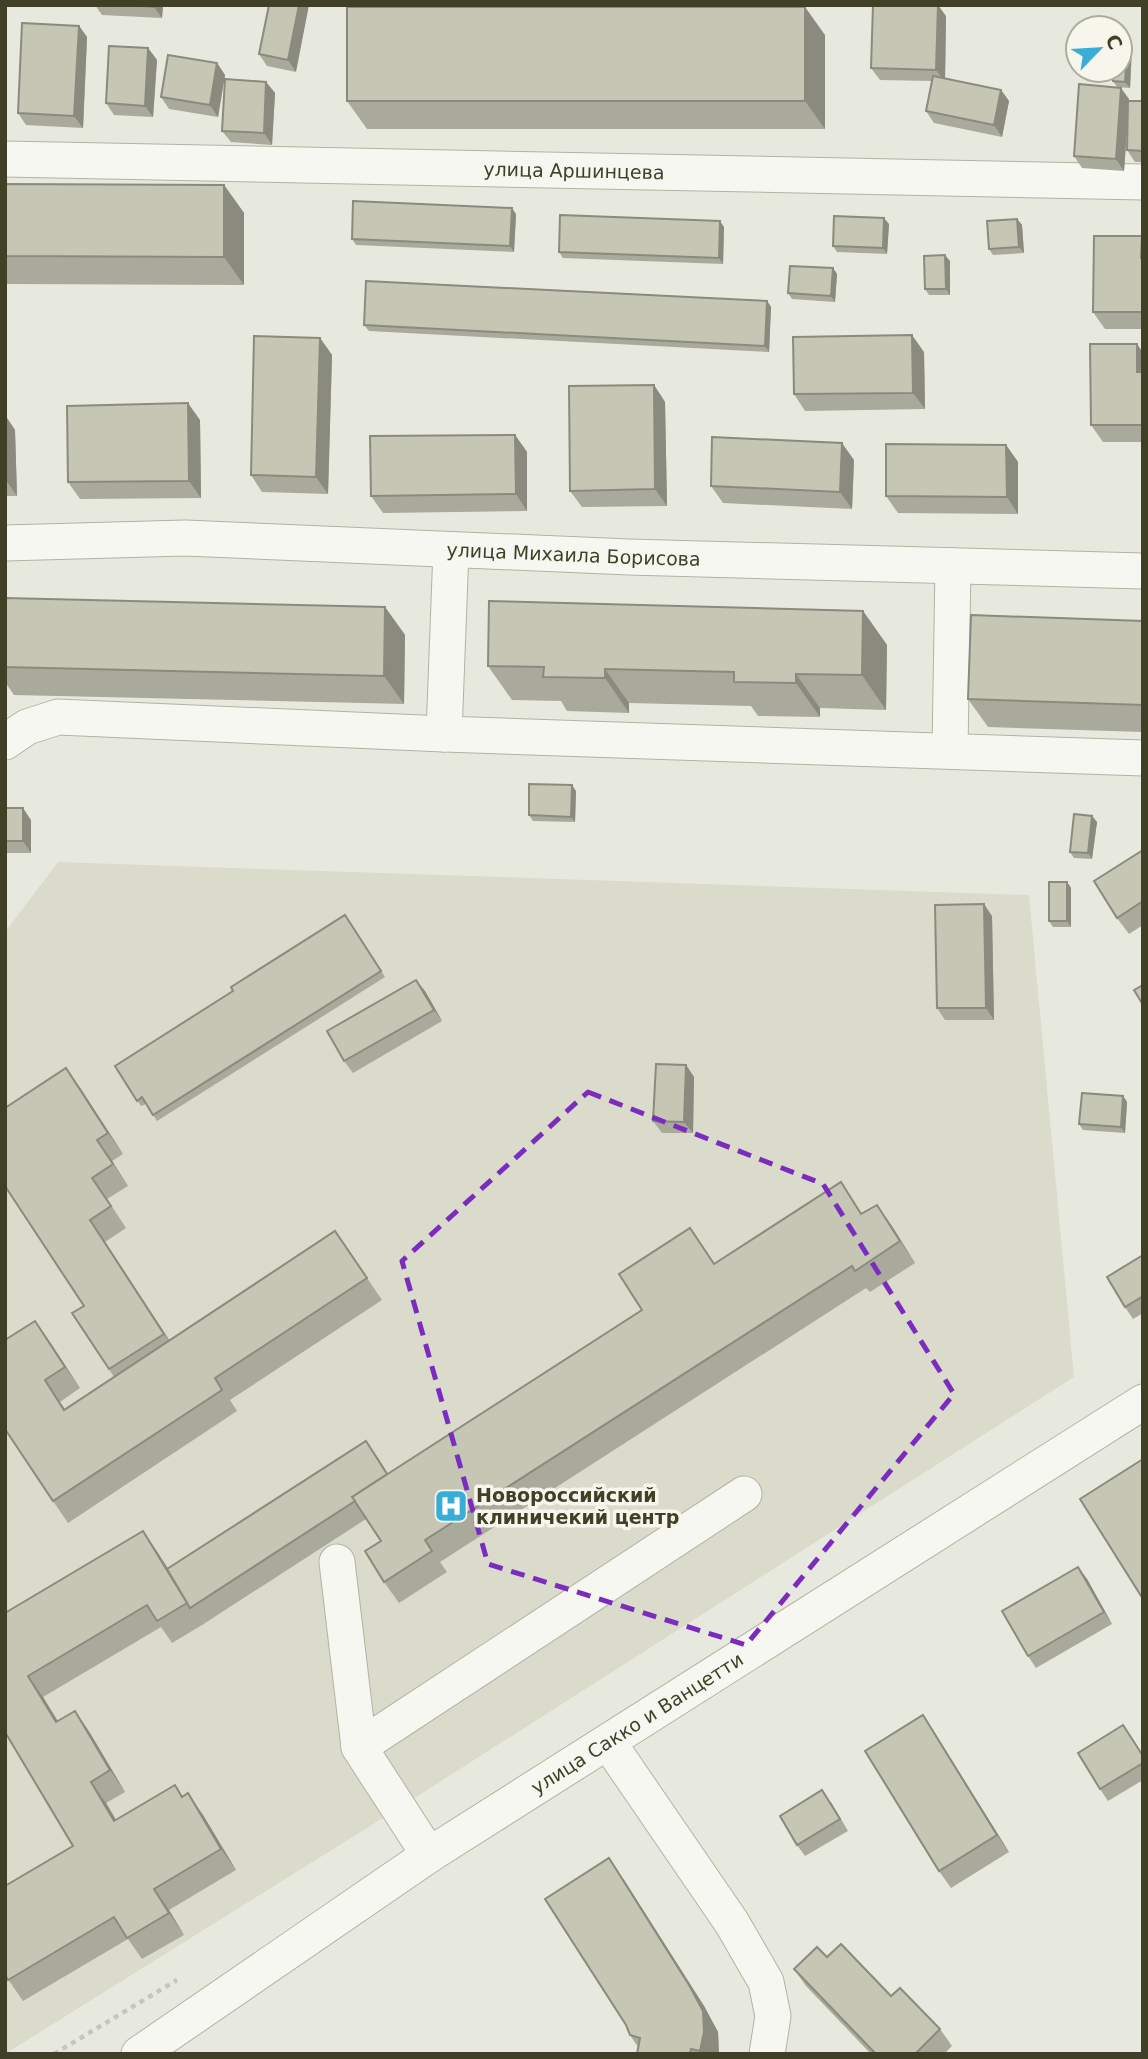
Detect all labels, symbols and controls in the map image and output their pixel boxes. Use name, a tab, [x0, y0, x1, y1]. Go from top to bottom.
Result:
north arrow	[1064, 14, 1134, 84]
text: С	[1101, 31, 1127, 53]
street label: улица Аршинцева	[483, 158, 665, 183]
street label: улица Михаила Борисова	[446, 538, 701, 570]
place label: Новороссийский клиничекий центр	[476, 1484, 679, 1528]
hospital icon: Новороссийский клиничекий центр	[432, 1487, 470, 1525]
street label: улица Сакко и Ванцетти	[527, 1648, 747, 1798]

